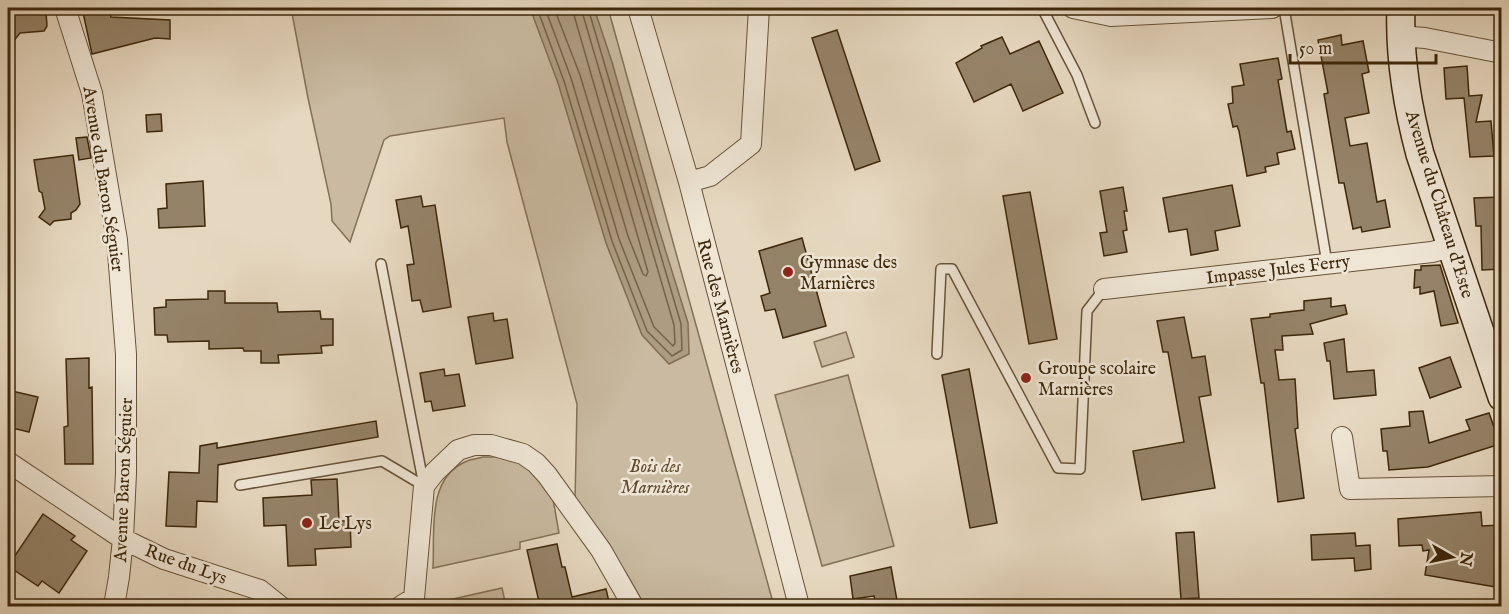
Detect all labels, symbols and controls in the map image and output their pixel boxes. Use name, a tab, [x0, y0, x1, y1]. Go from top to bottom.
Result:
scale bar	[1290, 27, 1436, 65]
text: 50 m	[1299, 38, 1332, 61]
street label: Avenue du Baron Séguier	[76, 84, 129, 274]
street label: Avenue du Château d'Este	[1399, 107, 1478, 301]
street label: Rue des Marnières	[691, 237, 749, 376]
street label: Impasse Jules Ferry	[1205, 250, 1352, 291]
place label: Gymnase des Marnières	[800, 252, 897, 296]
marker: Gymnase des Marnières	[781, 265, 795, 279]
place label: Groupe scolaire Marnières	[1038, 358, 1156, 402]
marker: Groupe scolaire Marnières	[1019, 371, 1033, 385]
street label: Avenue Baron Séguier	[110, 397, 139, 564]
park label: Bois des Marnières	[620, 456, 690, 500]
place label: Le Lys	[319, 513, 372, 536]
marker: Le Lys	[300, 516, 314, 530]
north arrow	[1422, 527, 1482, 587]
street label: Rue du Lys	[141, 540, 230, 591]
text: N	[1454, 550, 1476, 568]

